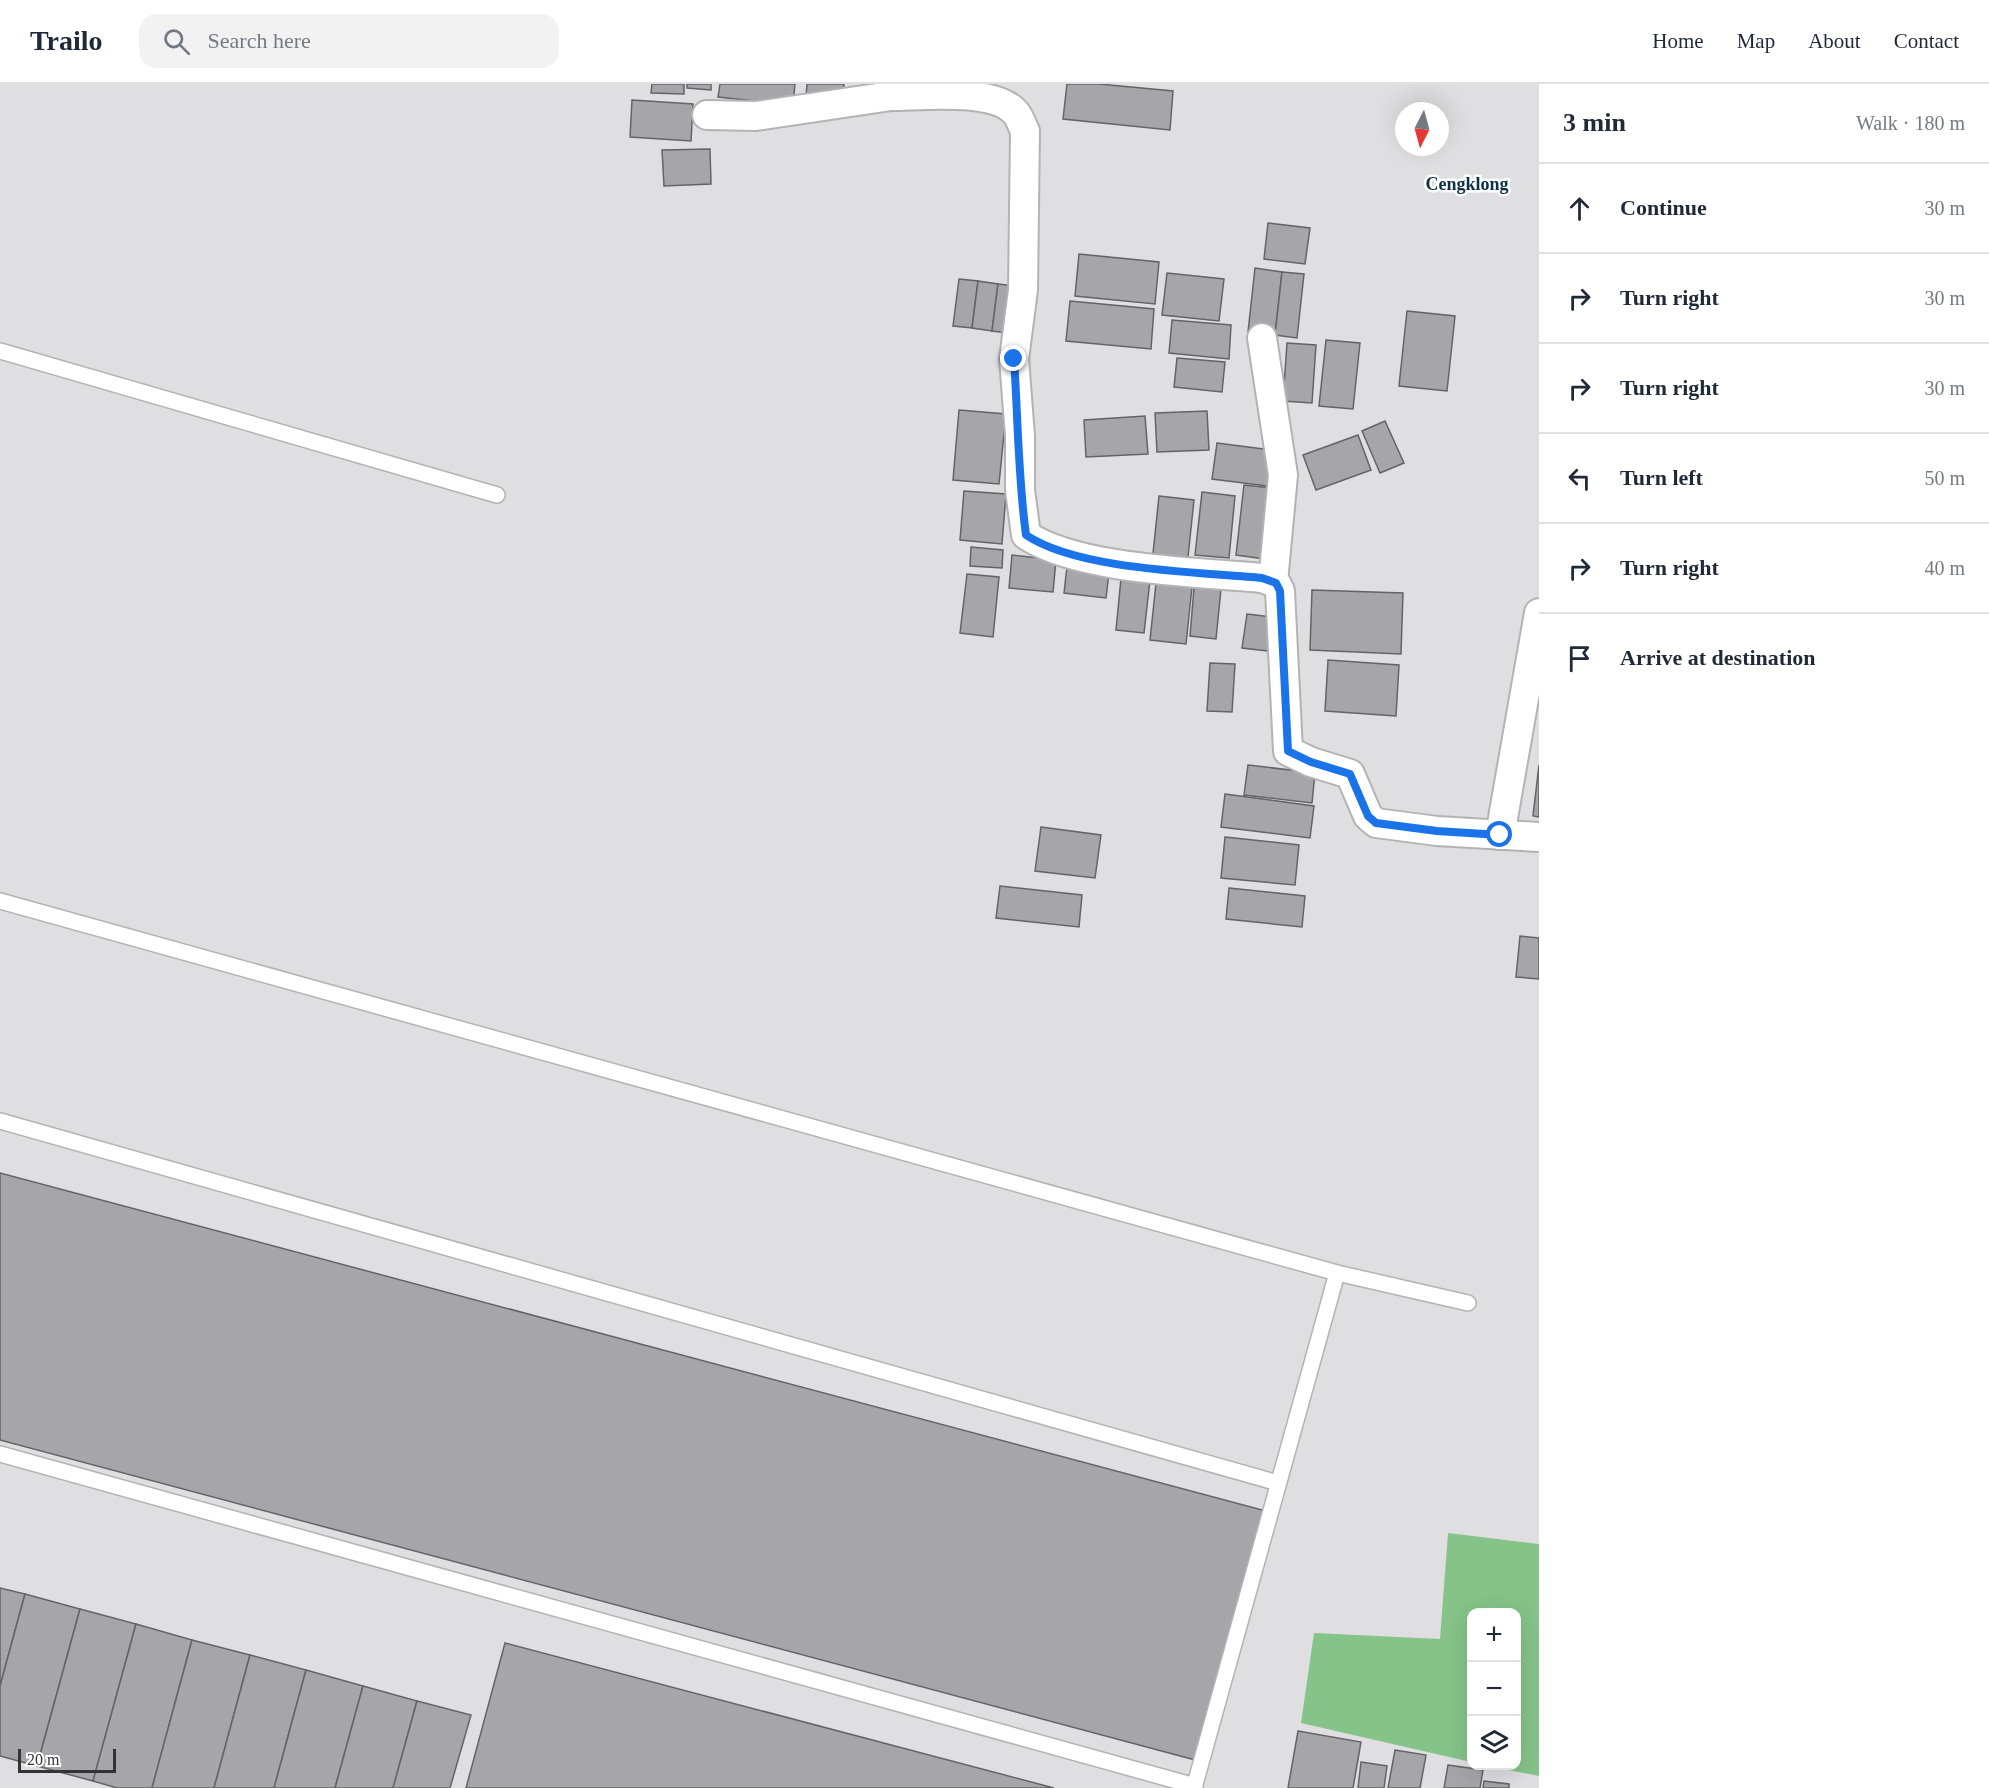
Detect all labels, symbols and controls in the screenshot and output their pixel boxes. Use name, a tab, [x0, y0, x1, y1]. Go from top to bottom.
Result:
search box	[139, 14, 559, 68]
text: Trailo	[30, 25, 103, 56]
icon: search	[160, 25, 193, 58]
text: Search here	[208, 28, 311, 53]
text: Home	[1652, 29, 1704, 53]
text: Map	[1737, 29, 1775, 53]
text: About	[1808, 29, 1861, 53]
text: Contact	[1894, 29, 1959, 53]
north arrow	[1395, 102, 1449, 156]
text: 3 min	[1563, 108, 1626, 137]
text: Walk · 180 m	[1856, 112, 1965, 134]
district label: Cengklong	[1425, 174, 1509, 194]
icon: ahead	[1563, 192, 1596, 225]
text: Continue	[1620, 195, 1707, 220]
text: 30 m	[1924, 197, 1965, 219]
icon: right	[1563, 282, 1596, 315]
text: Turn right	[1620, 285, 1719, 310]
text: 30 m	[1924, 287, 1965, 309]
route end	[1000, 345, 1026, 371]
icon: right	[1563, 372, 1596, 405]
text: Turn right	[1620, 375, 1719, 400]
text: 30 m	[1924, 377, 1965, 399]
icon: left	[1563, 462, 1596, 495]
text: Turn left	[1620, 465, 1703, 490]
text: 50 m	[1924, 467, 1965, 489]
icon: right	[1563, 552, 1596, 585]
text: Turn right	[1620, 555, 1719, 580]
text: 40 m	[1924, 557, 1965, 579]
icon: arrive	[1563, 642, 1596, 675]
text: Arrive at destination	[1620, 645, 1816, 670]
route start	[1486, 821, 1512, 847]
map controls	[1467, 1608, 1521, 1770]
button: +	[1467, 1608, 1521, 1662]
button: −	[1467, 1662, 1521, 1716]
button: layers	[1467, 1716, 1521, 1770]
scale bar	[18, 1746, 116, 1774]
text: 20 m	[27, 1751, 59, 1768]

